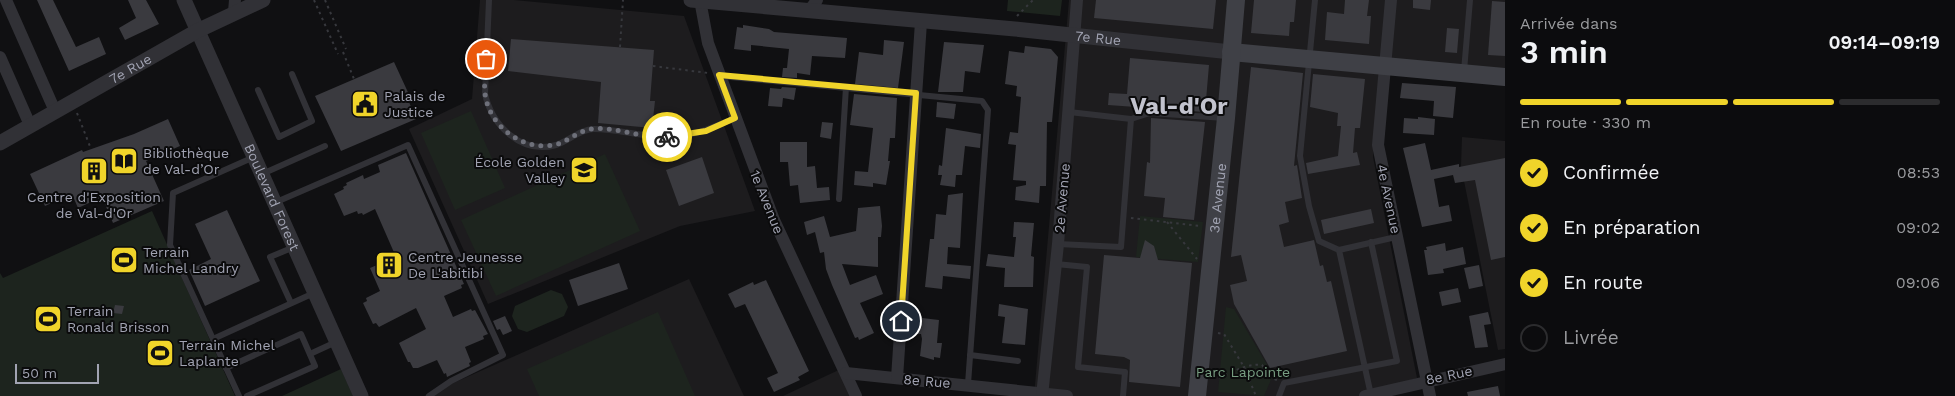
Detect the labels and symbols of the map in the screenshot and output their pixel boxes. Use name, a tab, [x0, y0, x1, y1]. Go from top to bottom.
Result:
street label: 7e Rue	[1075, 27, 1122, 48]
pin	[465, 38, 507, 80]
street label: 7e Rue	[106, 51, 154, 87]
place label: Palais de Justice	[384, 88, 445, 120]
public building icon: Palais de Justice	[350, 89, 380, 119]
district label: Val-d'Or	[1130, 92, 1228, 120]
courier	[642, 112, 692, 162]
street label: Boulevard Forest	[241, 141, 303, 253]
place label: Bibliothèque de Val-d’Or	[143, 145, 229, 177]
library icon: Bibliothèque de Val-d’Or	[109, 146, 139, 176]
place label: École Golden Valley	[475, 154, 566, 186]
school or university icon: École Golden Valley	[569, 155, 599, 185]
building icon: Centre d'Exposition de Val-d'Or	[79, 156, 109, 186]
street label: 2e Avenue	[1051, 162, 1073, 234]
street label: 3e Avenue	[1206, 162, 1229, 234]
street label: 4e Avenue	[1374, 163, 1404, 235]
street label: 1e Avenue	[747, 168, 787, 236]
place label: Centre d'Exposition de Val-d'Or	[27, 189, 161, 221]
place label: Terrain Michel Landry	[143, 244, 239, 276]
sports icon: Terrain Michel Landry	[109, 245, 139, 275]
place label: Centre Jeunesse De L'abitibi	[408, 249, 522, 281]
building icon: Centre Jeunesse De L'abitibi	[374, 250, 404, 280]
pin	[880, 300, 922, 342]
place label: Terrain Ronald Brisson	[67, 303, 169, 335]
sports icon: Terrain Ronald Brisson	[33, 304, 63, 334]
place label: Terrain Michel Laplante	[179, 337, 276, 369]
sports icon: Terrain Michel Laplante	[145, 338, 175, 368]
scale bar	[15, 361, 99, 384]
street label: 8e Rue	[1424, 362, 1474, 388]
park label: Parc Lapointe	[1196, 364, 1290, 380]
street label: 8e Rue	[903, 371, 951, 391]

